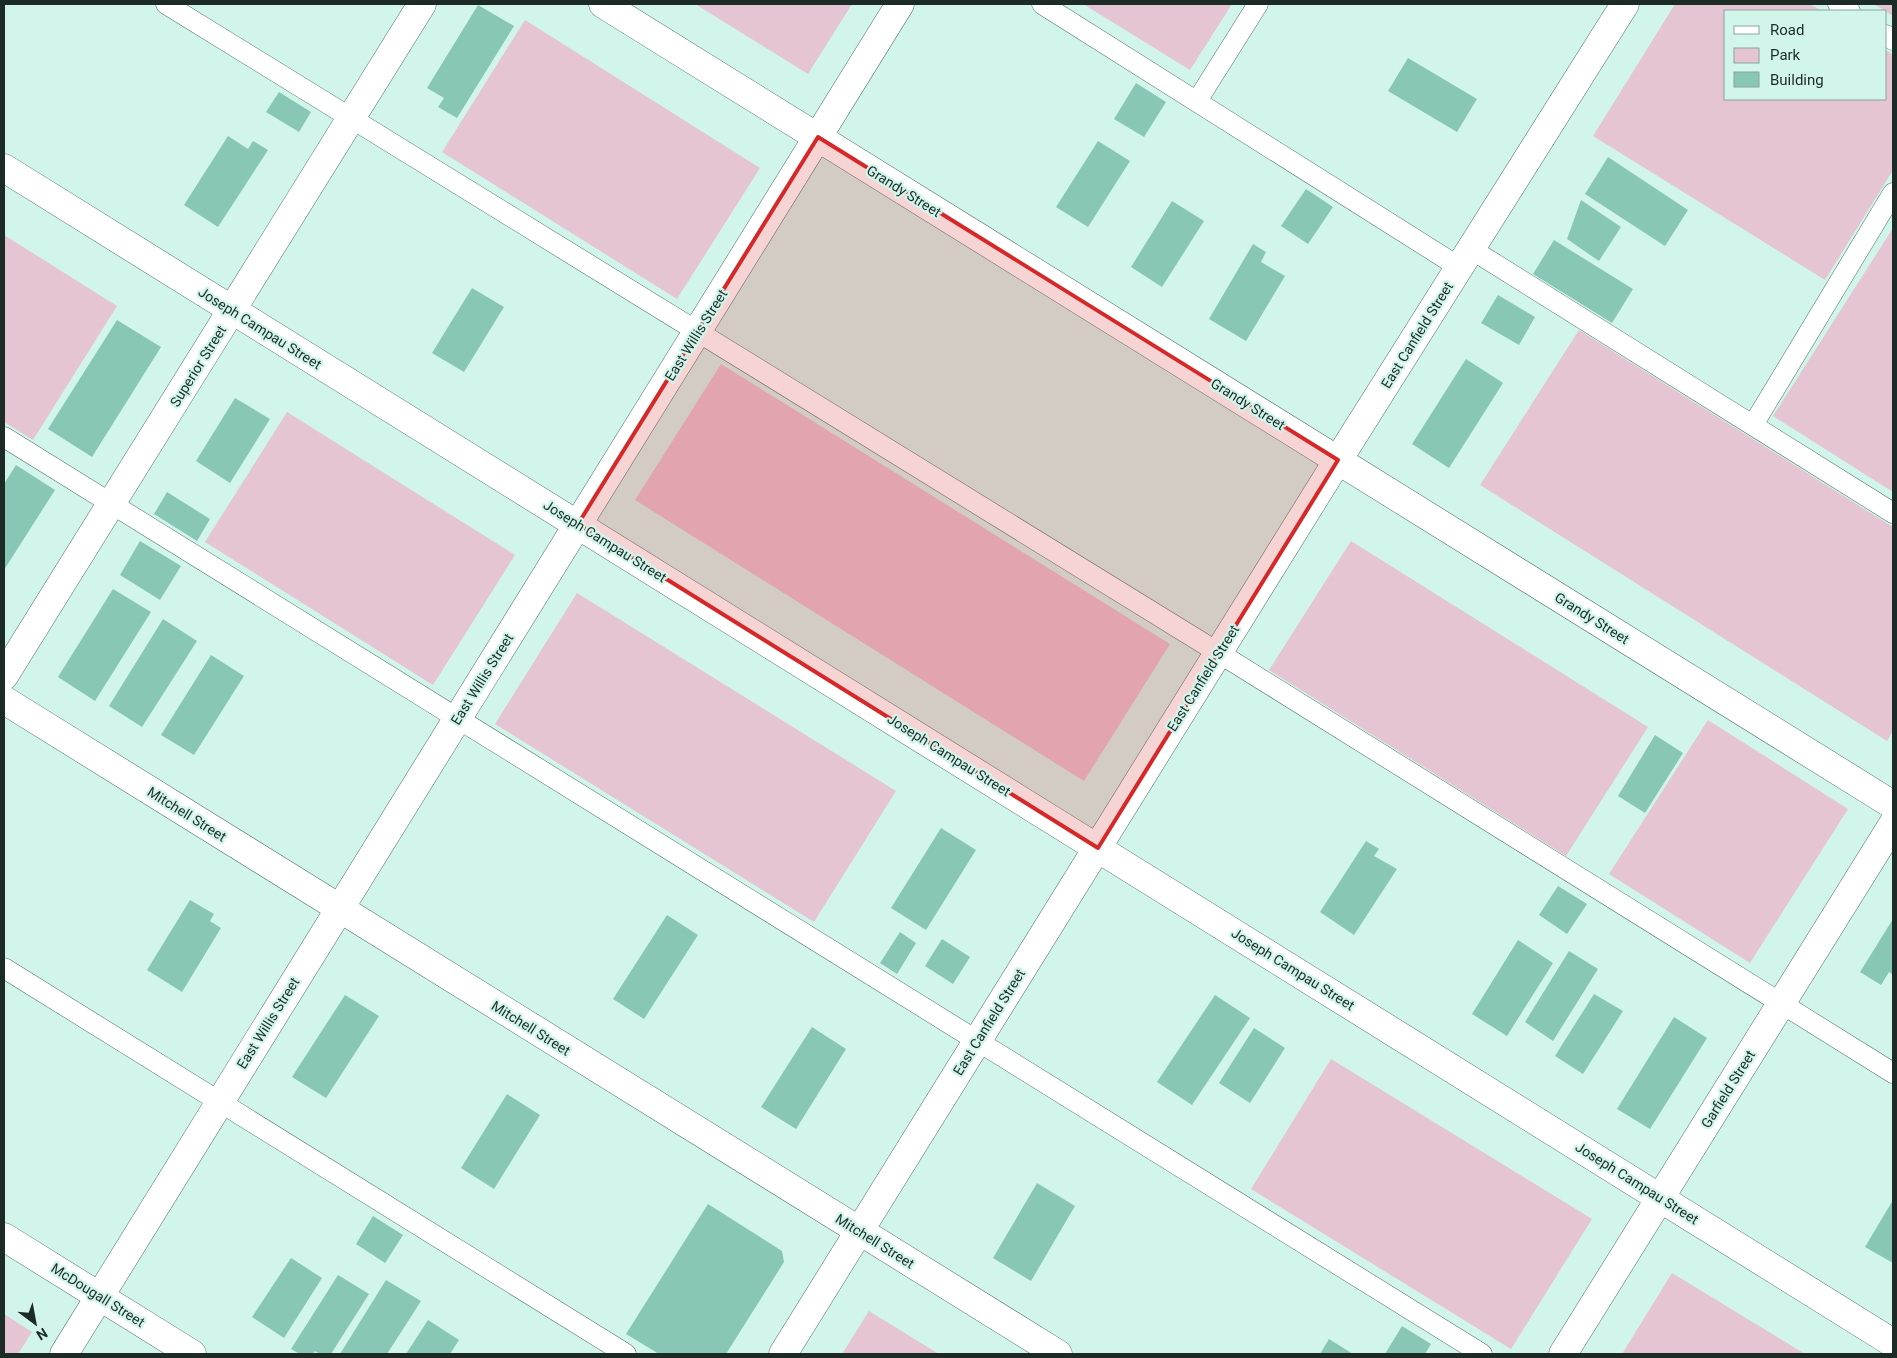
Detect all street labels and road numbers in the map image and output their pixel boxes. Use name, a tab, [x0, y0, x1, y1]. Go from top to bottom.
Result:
street label: Grandy Street	[864, 162, 944, 220]
street label: East Canfield Street	[1378, 279, 1456, 391]
street label: Joseph Campau Street	[196, 284, 325, 373]
street label: East Willis Street	[662, 286, 731, 384]
street label: Superior Street	[167, 322, 230, 410]
street label: Grandy Street	[1208, 375, 1288, 433]
street label: Joseph Campau Street	[541, 497, 670, 586]
street label: Grandy Street	[1552, 589, 1632, 647]
street label: East Canfield Street	[1164, 622, 1242, 734]
street label: East Willis Street	[448, 630, 517, 728]
street label: Joseph Campau Street	[885, 711, 1014, 800]
street label: Mitchell Street	[145, 783, 230, 845]
street label: Joseph Campau Street	[1229, 925, 1358, 1014]
street label: East Canfield Street	[950, 966, 1028, 1078]
street label: East Willis Street	[234, 974, 303, 1072]
street label: Mitchell Street	[489, 997, 574, 1059]
street label: Garfield Street	[1698, 1047, 1759, 1131]
street label: Joseph Campau Street	[1573, 1139, 1702, 1228]
street label: Mitchell Street	[833, 1210, 918, 1272]
street label: McDougall Street	[48, 1260, 148, 1330]

